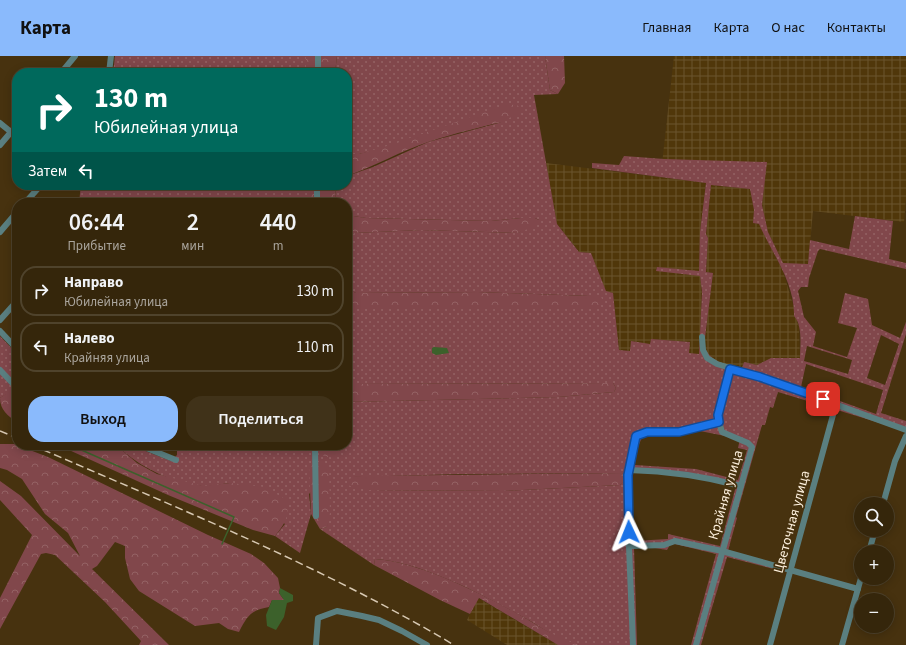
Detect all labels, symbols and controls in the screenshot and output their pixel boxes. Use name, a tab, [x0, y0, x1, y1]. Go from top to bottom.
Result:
text: Карта	[20, 15, 71, 42]
text: Главная	[642, 18, 691, 38]
text: Карта	[713, 18, 749, 38]
text: О нас	[771, 18, 805, 38]
text: Контакты	[827, 18, 886, 38]
text: 130 m	[94, 78, 168, 118]
icon: right	[28, 84, 80, 136]
text: Юбилейная улица	[94, 115, 238, 140]
icon: left	[75, 160, 97, 182]
text: Затем	[28, 161, 67, 182]
text: 06:44	[69, 205, 125, 240]
text: 2	[187, 205, 199, 240]
text: 440	[260, 205, 297, 240]
text: Прибытие	[67, 237, 126, 255]
text: мин	[181, 237, 204, 255]
text: m	[273, 237, 283, 255]
text: Направо	[64, 272, 123, 293]
icon: right	[30, 280, 52, 302]
text: 130 m	[296, 281, 334, 302]
text: Юбилейная улица	[64, 293, 168, 311]
text: Налево	[64, 328, 115, 349]
icon: left	[30, 336, 52, 358]
text: 110 m	[296, 337, 334, 358]
text: Крайняя улица	[64, 349, 150, 367]
pin	[806, 382, 840, 416]
icon: arrive	[812, 388, 834, 410]
button: Выход	[28, 396, 178, 442]
button: Поделиться	[186, 396, 336, 442]
street label: Крайняя улица	[704, 448, 748, 542]
street label: Цветочная улица	[769, 468, 815, 576]
map controls	[854, 497, 894, 633]
button: search	[854, 497, 894, 537]
position arrow	[608, 511, 650, 553]
button: +	[854, 545, 894, 585]
button: −	[854, 593, 894, 633]

